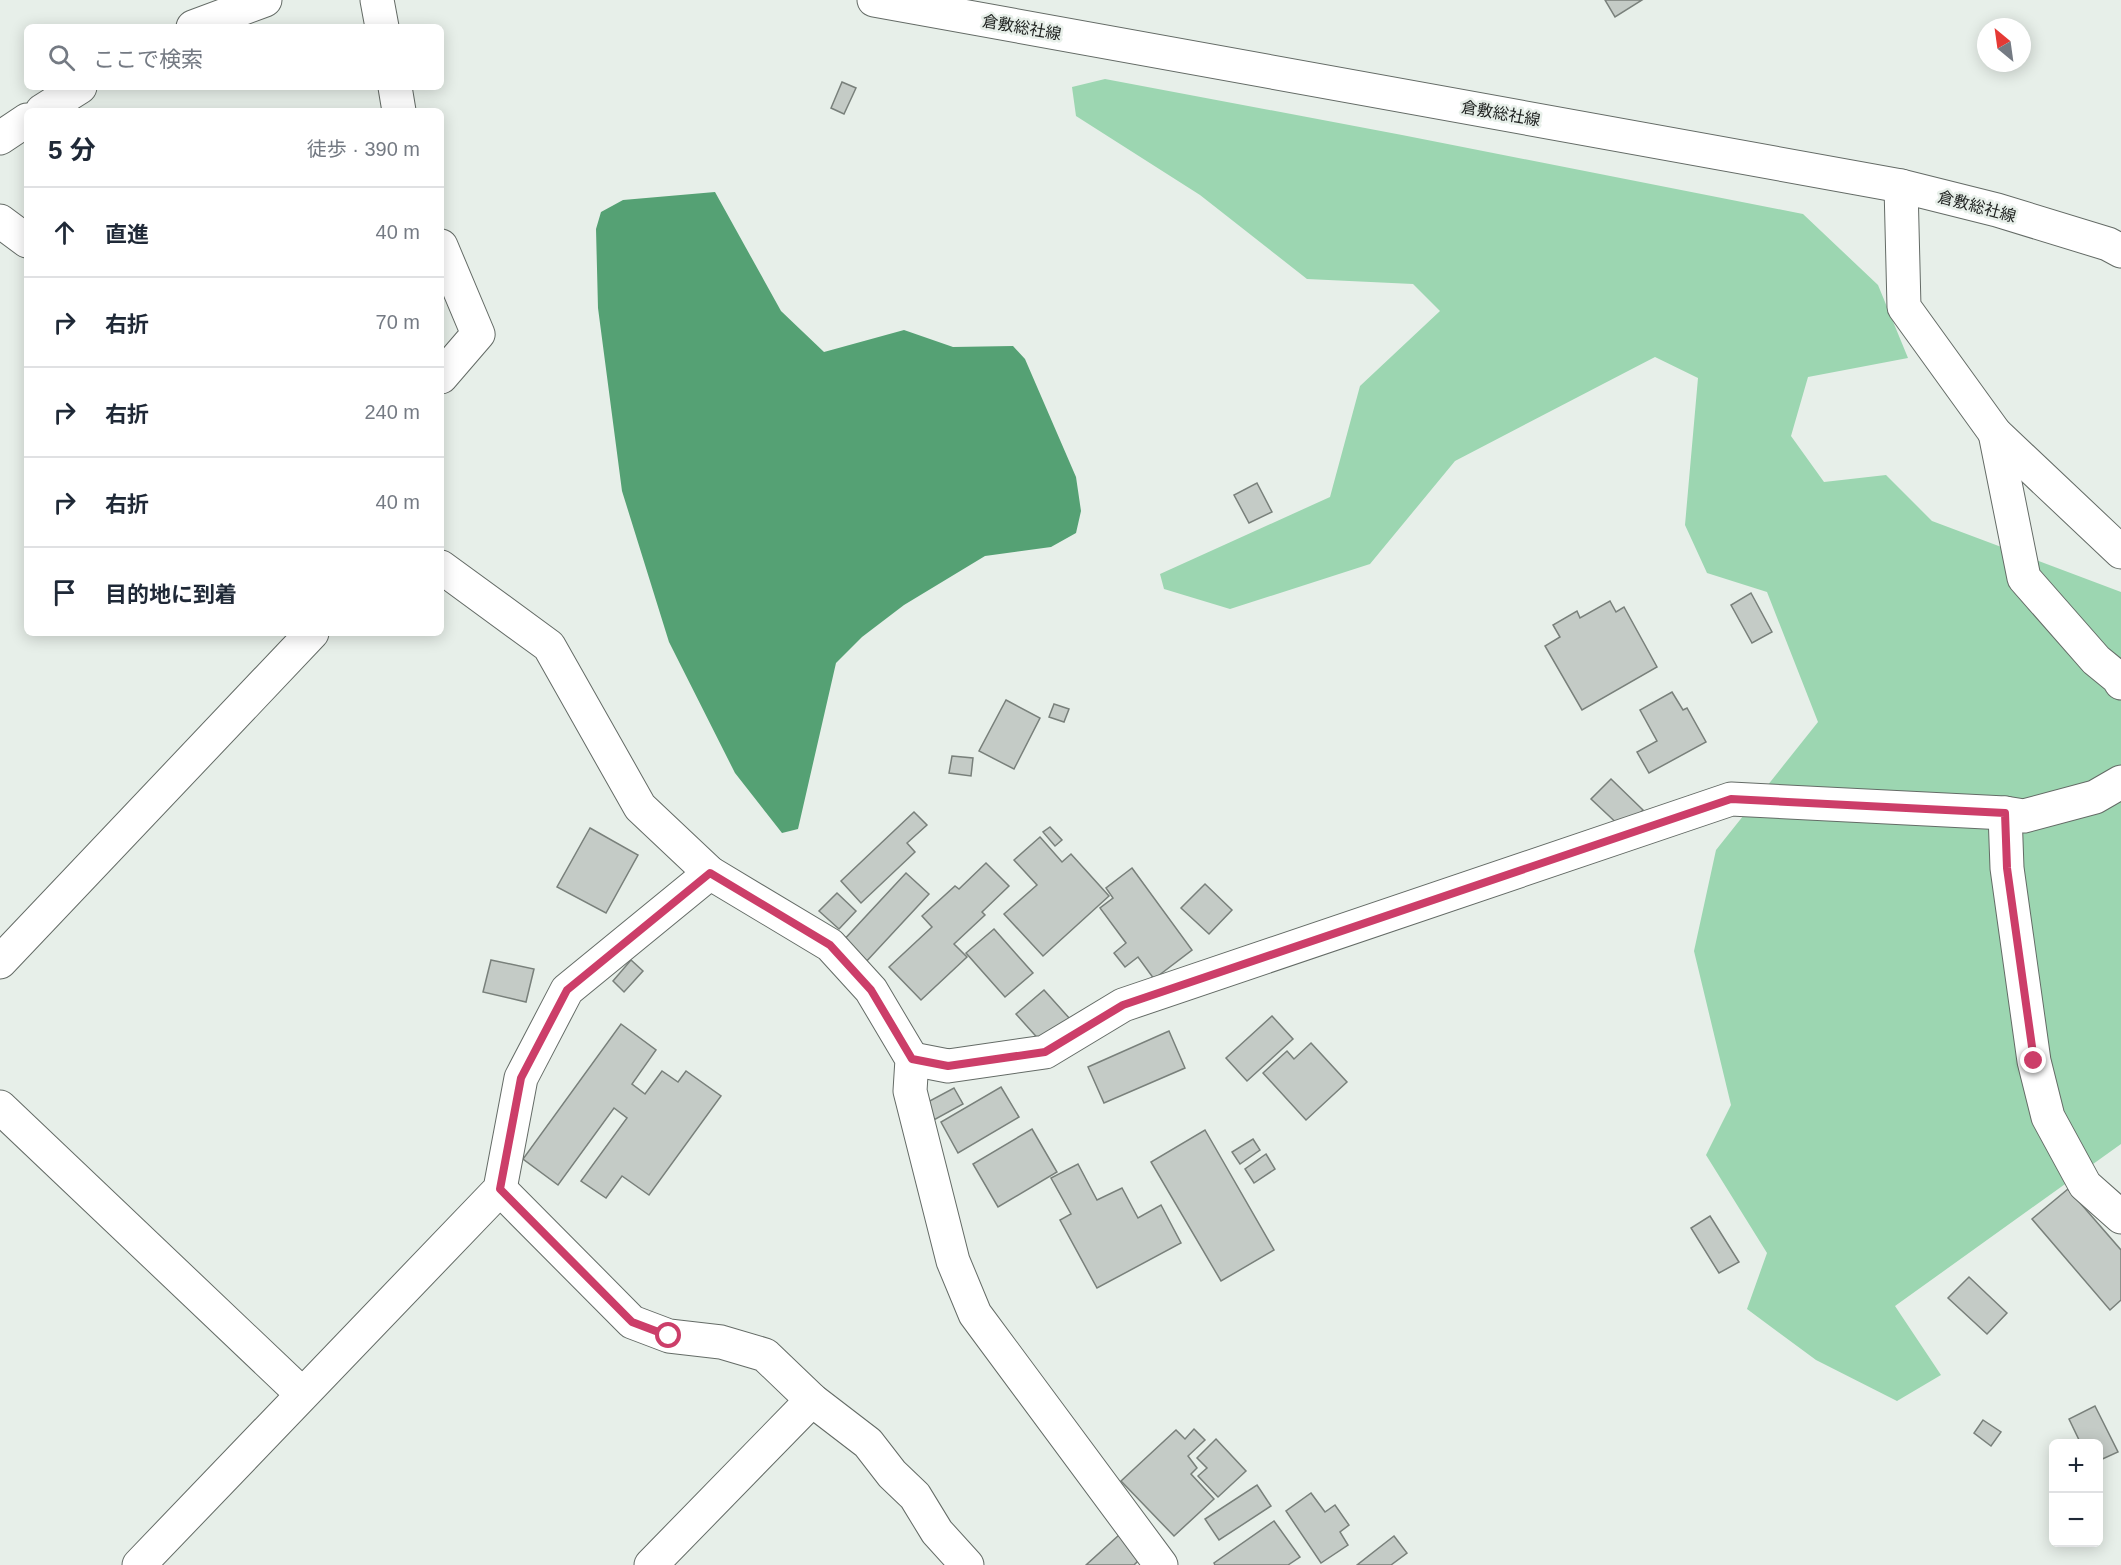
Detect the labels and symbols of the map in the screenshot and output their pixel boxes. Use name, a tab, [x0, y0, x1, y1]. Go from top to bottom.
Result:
street label: 倉敷総社線	[981, 12, 1063, 43]
north arrow	[1977, 18, 2031, 72]
street label: 倉敷総社線	[1460, 98, 1542, 129]
street label: 倉敷総社線	[1936, 188, 2018, 225]
route end	[2020, 1047, 2046, 1073]
route start	[655, 1322, 681, 1348]

